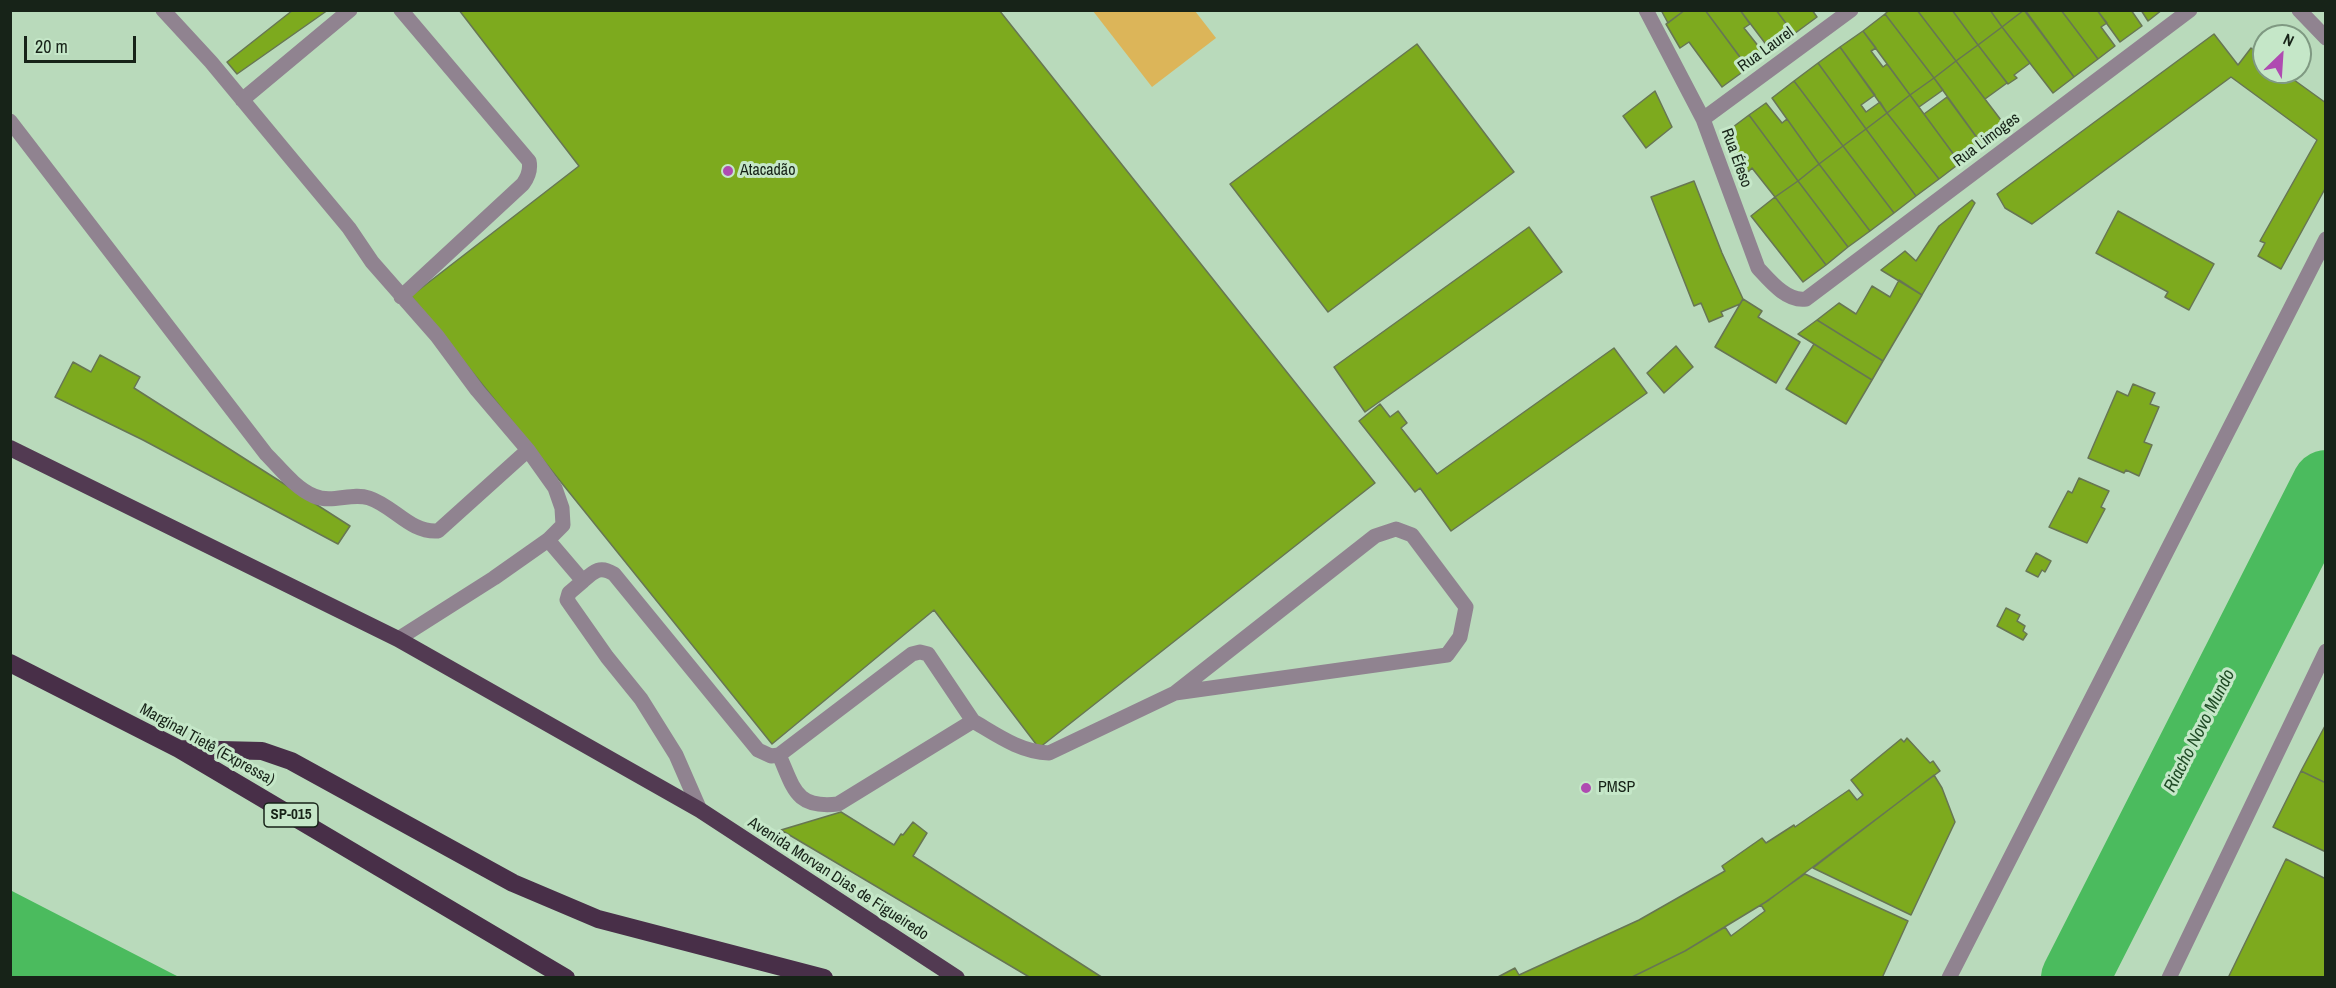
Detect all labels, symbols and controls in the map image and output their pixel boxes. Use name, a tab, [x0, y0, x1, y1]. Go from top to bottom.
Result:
street label: Rua Laurel	[1734, 23, 1798, 77]
scale bar	[27, 24, 140, 62]
north arrow	[2252, 24, 2312, 84]
text: N	[2280, 28, 2298, 51]
text: 20 m	[35, 34, 68, 59]
street label: Rua Limoges	[1950, 109, 2024, 171]
street label: Rua Éfeso	[1717, 126, 1755, 190]
place label: Atacadão	[740, 161, 795, 181]
marker: Atacadão	[721, 164, 735, 178]
water label: Riacho Novo Mundo	[2160, 666, 2240, 796]
street label: Marginal Tietê (Expressa)	[136, 700, 278, 790]
place label: PMSP	[1598, 778, 1635, 798]
marker: PMSP	[1579, 781, 1593, 795]
road number: SP-015	[264, 803, 318, 827]
street label: Avenida Morvan Dias de Figueiredo	[744, 813, 932, 945]

